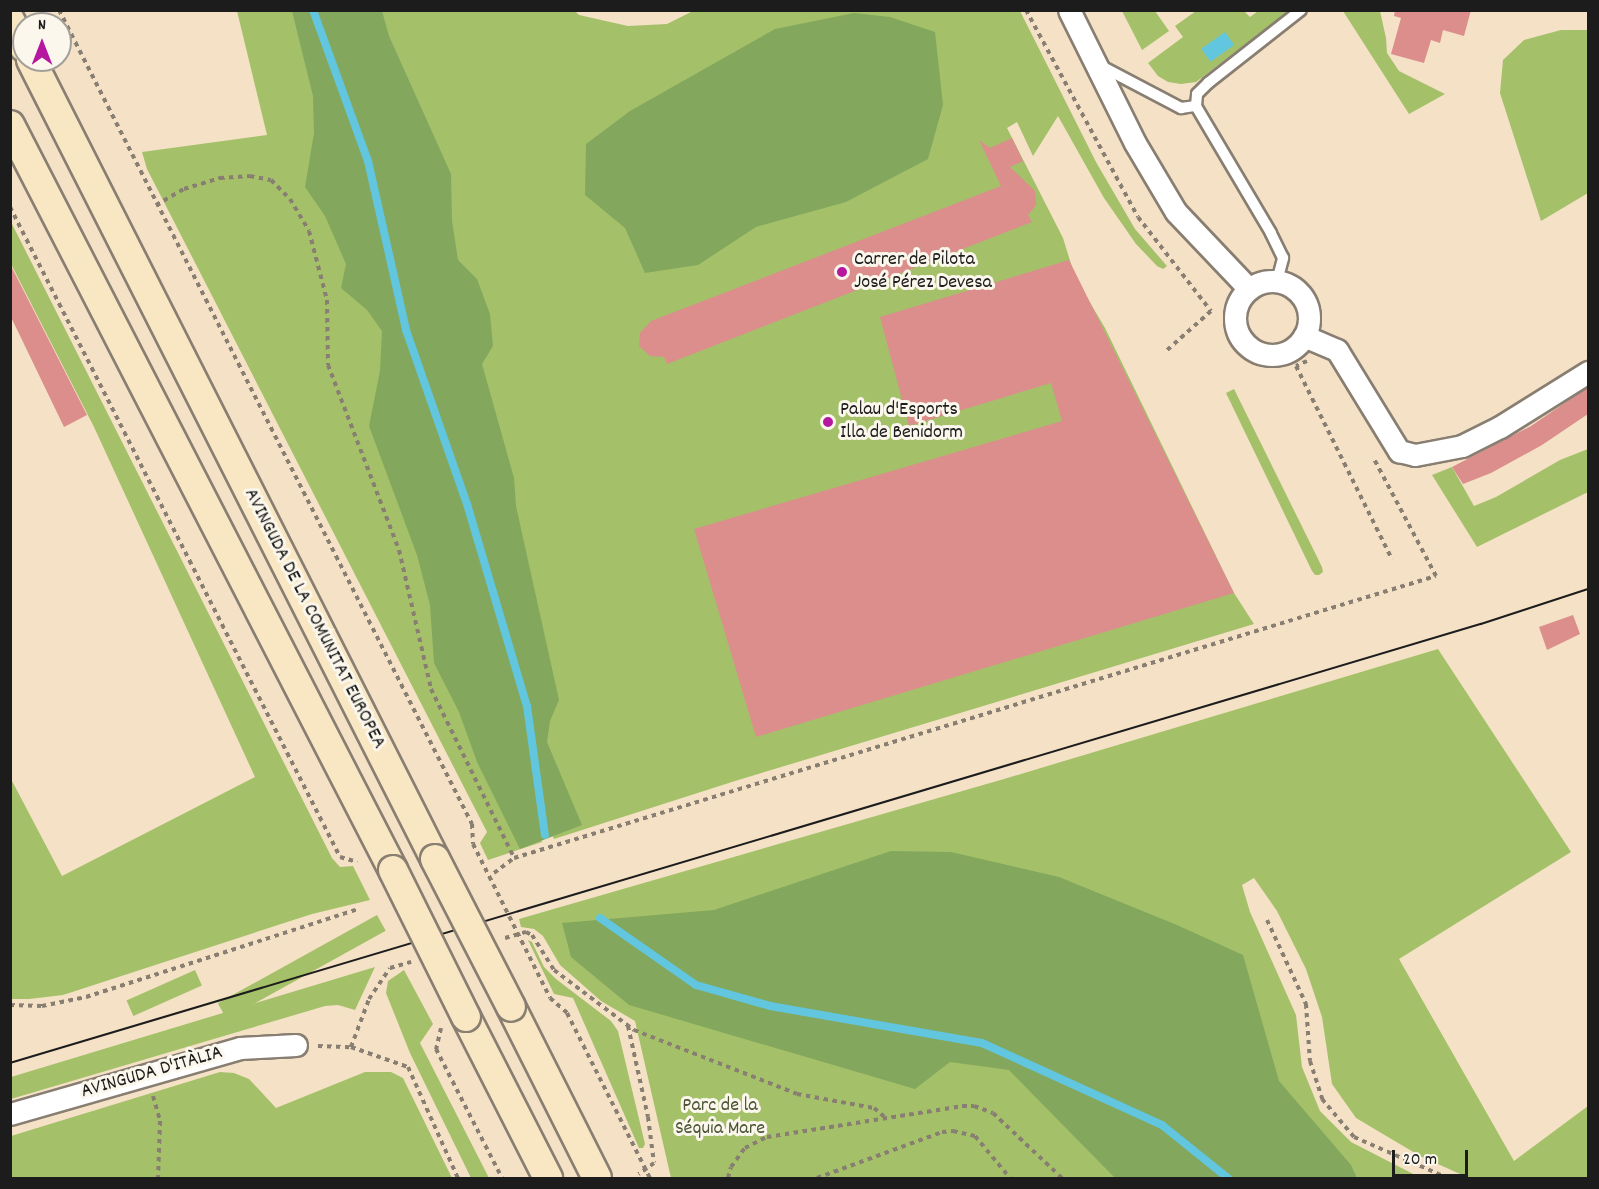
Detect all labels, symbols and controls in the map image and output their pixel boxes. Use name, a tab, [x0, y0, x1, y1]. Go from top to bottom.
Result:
north arrow	[12, 12, 72, 72]
text: N	[38, 14, 46, 37]
place label: Carrer de Pilota José Pérez Devesa	[854, 248, 992, 295]
marker: Carrer de Pilota José Pérez Devesa	[835, 265, 849, 279]
place label: Palau d'Esports Illa de Benidorm	[840, 398, 963, 445]
marker: Palau d'Esports Illa de Benidorm	[821, 415, 835, 429]
street label: AVINGUDA DE LA COMUNITAT EUROPEA	[238, 485, 390, 753]
street label: AVINGUDA D'ITÀLIA	[78, 1041, 226, 1105]
park label: Parc de la Séquia Mare	[675, 1095, 765, 1142]
scale bar	[1395, 1138, 1472, 1176]
text: 20 m	[1403, 1148, 1437, 1173]

